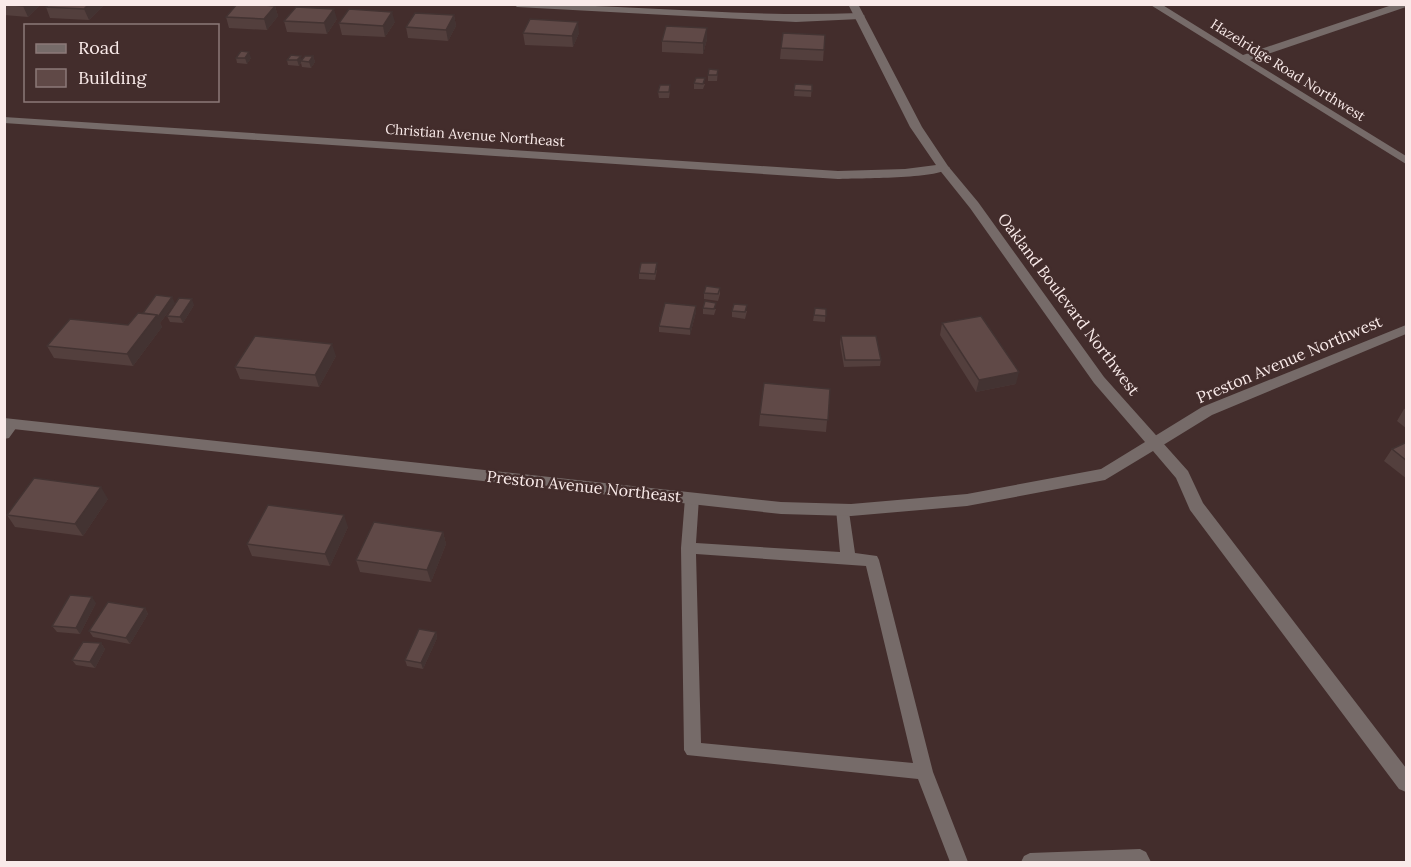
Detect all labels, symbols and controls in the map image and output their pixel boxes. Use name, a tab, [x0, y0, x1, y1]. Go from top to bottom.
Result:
street label: Hazelridge Road Northwest	[1207, 15, 1369, 125]
legend	[24, 24, 219, 102]
text: Road	[78, 36, 120, 59]
text: Building	[78, 66, 148, 89]
street label: Christian Avenue Northeast	[385, 120, 566, 150]
street label: Oakland Boulevard Northwest	[994, 209, 1145, 400]
street label: Preston Avenue Northwest	[1193, 310, 1386, 407]
street label: Preston Avenue Northeast	[486, 466, 683, 506]

